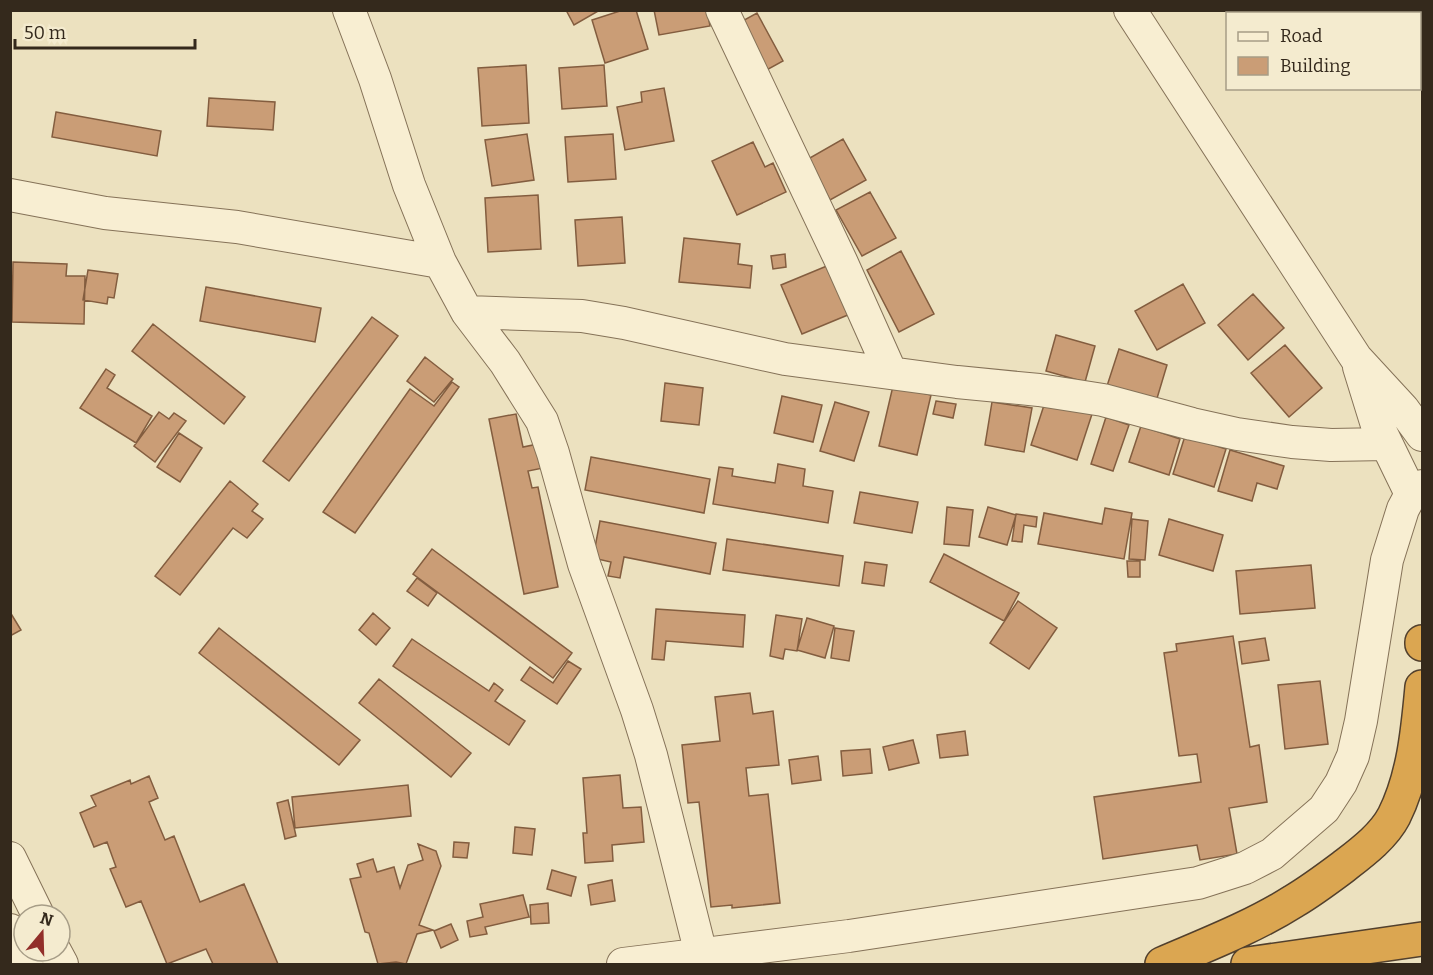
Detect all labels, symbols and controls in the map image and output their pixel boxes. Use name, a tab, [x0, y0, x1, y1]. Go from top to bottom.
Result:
scale bar	[15, 12, 195, 50]
legend	[1226, 12, 1421, 90]
text: 50 m	[24, 22, 66, 44]
text: Road	[1280, 25, 1323, 47]
text: Building	[1280, 55, 1351, 77]
north arrow	[12, 903, 72, 963]
text: N	[38, 908, 56, 930]

